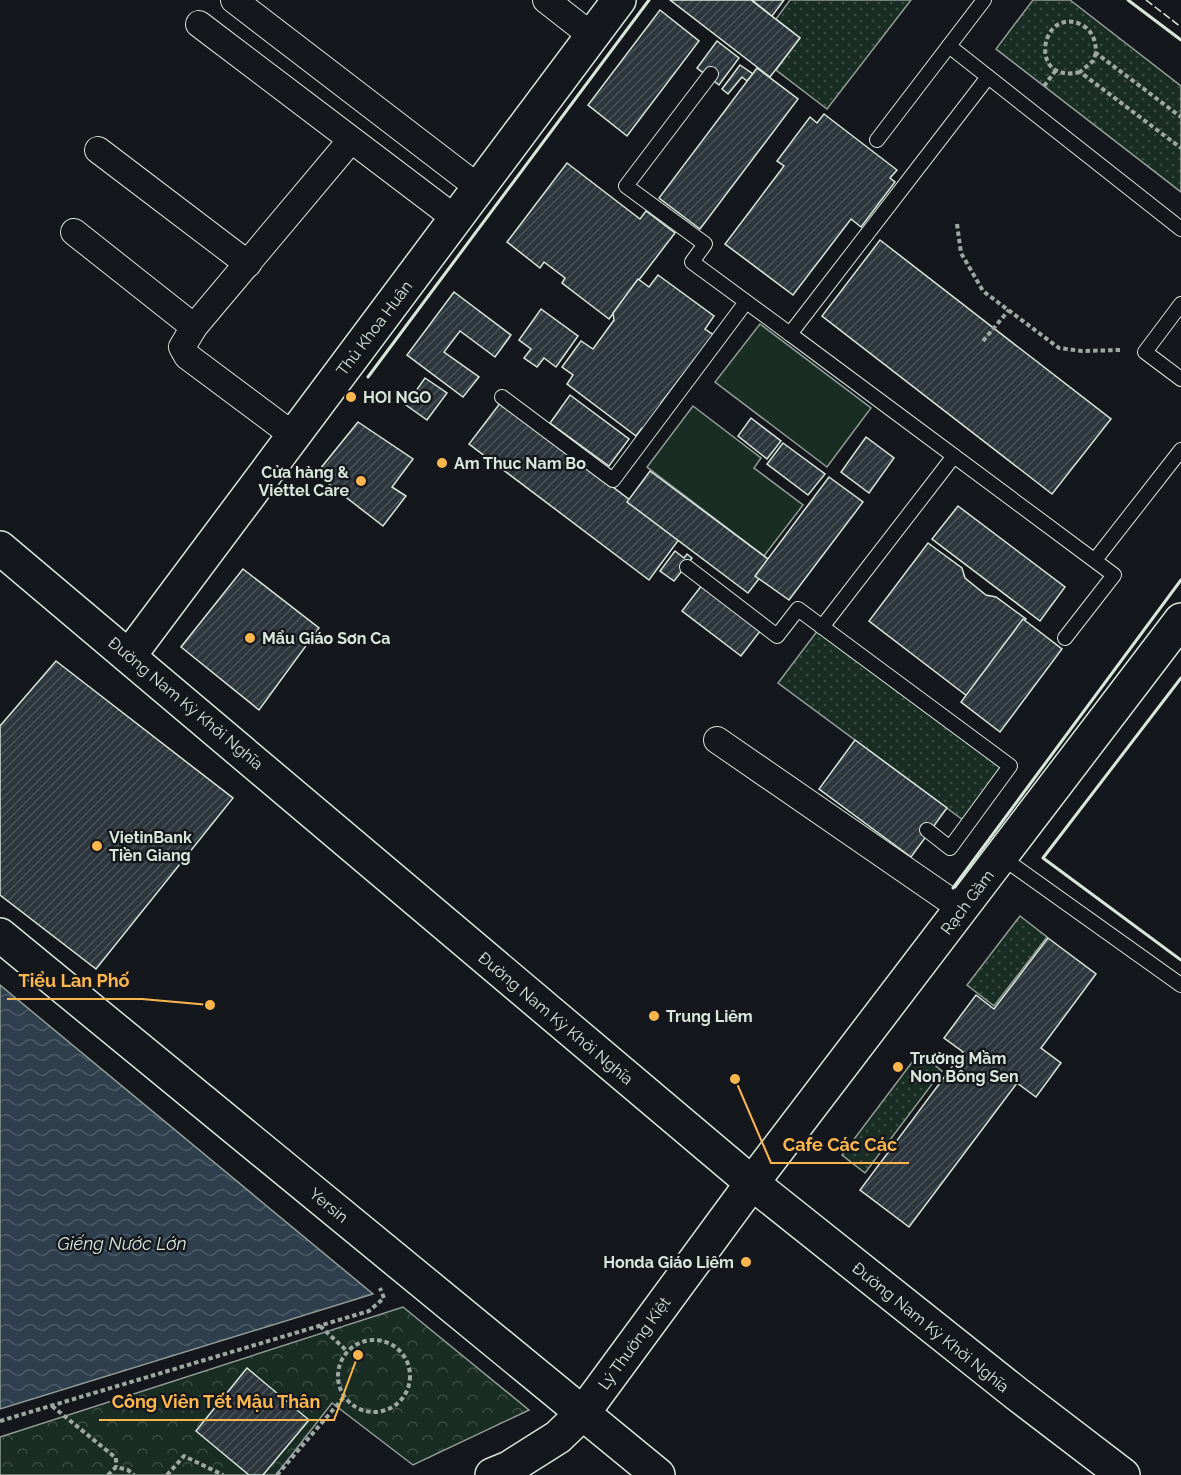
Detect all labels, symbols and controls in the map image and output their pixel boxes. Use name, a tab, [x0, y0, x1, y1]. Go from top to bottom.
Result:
street label: Thủ Khoa Huân	[333, 277, 416, 380]
place label: HOI NGO	[363, 388, 431, 407]
marker: HOI NGO	[344, 390, 358, 404]
place label: Am Thuc Nam Bo	[454, 454, 586, 473]
marker: Am Thuc Nam Bo	[435, 456, 449, 470]
place label: Cửa hàng & Viettel Care	[259, 463, 350, 500]
marker: Cửa hàng & Viettel Care	[354, 474, 368, 488]
place label: Mẩu Giáo Sơn Ca	[262, 629, 390, 648]
marker: Mẩu Giáo Sơn Ca	[243, 631, 257, 645]
street label: Đường Nam Kỳ Khởi Nghĩa	[104, 633, 267, 774]
place label: VietinBank Tiền Giang	[109, 828, 192, 865]
marker: VietinBank Tiền Giang	[90, 839, 104, 853]
street label: Rạch Gầm	[937, 866, 998, 938]
street label: Đường Nam Kỳ Khởi Nghĩa	[474, 948, 637, 1089]
callout: Tiểu Lan Phố	[7, 963, 142, 999]
text: Tiểu Lan Phố	[19, 970, 130, 991]
place label: Trung Liêm	[666, 1007, 753, 1026]
marker: Trung Liêm	[647, 1009, 661, 1023]
place label: Trường Mầm Non Bông Sen	[910, 1049, 1019, 1086]
marker: Trường Mầm Non Bông Sen	[891, 1060, 905, 1074]
callout: Cafe Các Các	[771, 1127, 909, 1163]
text: Cafe Các Các	[783, 1134, 897, 1155]
street label: Yersin	[305, 1184, 352, 1227]
water label: Giếng Nước Lớn	[57, 1233, 187, 1254]
place label: Honda Giáo Liêm	[603, 1253, 734, 1272]
marker: Honda Giáo Liêm	[739, 1255, 753, 1269]
street label: Đường Nam Kỳ Khởi Nghĩa	[849, 1258, 1013, 1396]
street label: Lý Thường Kiệt	[594, 1293, 675, 1393]
callout: Công Viên Tết Mậu Thân	[99, 1384, 334, 1420]
text: Công Viên Tết Mậu Thân	[112, 1391, 320, 1412]

